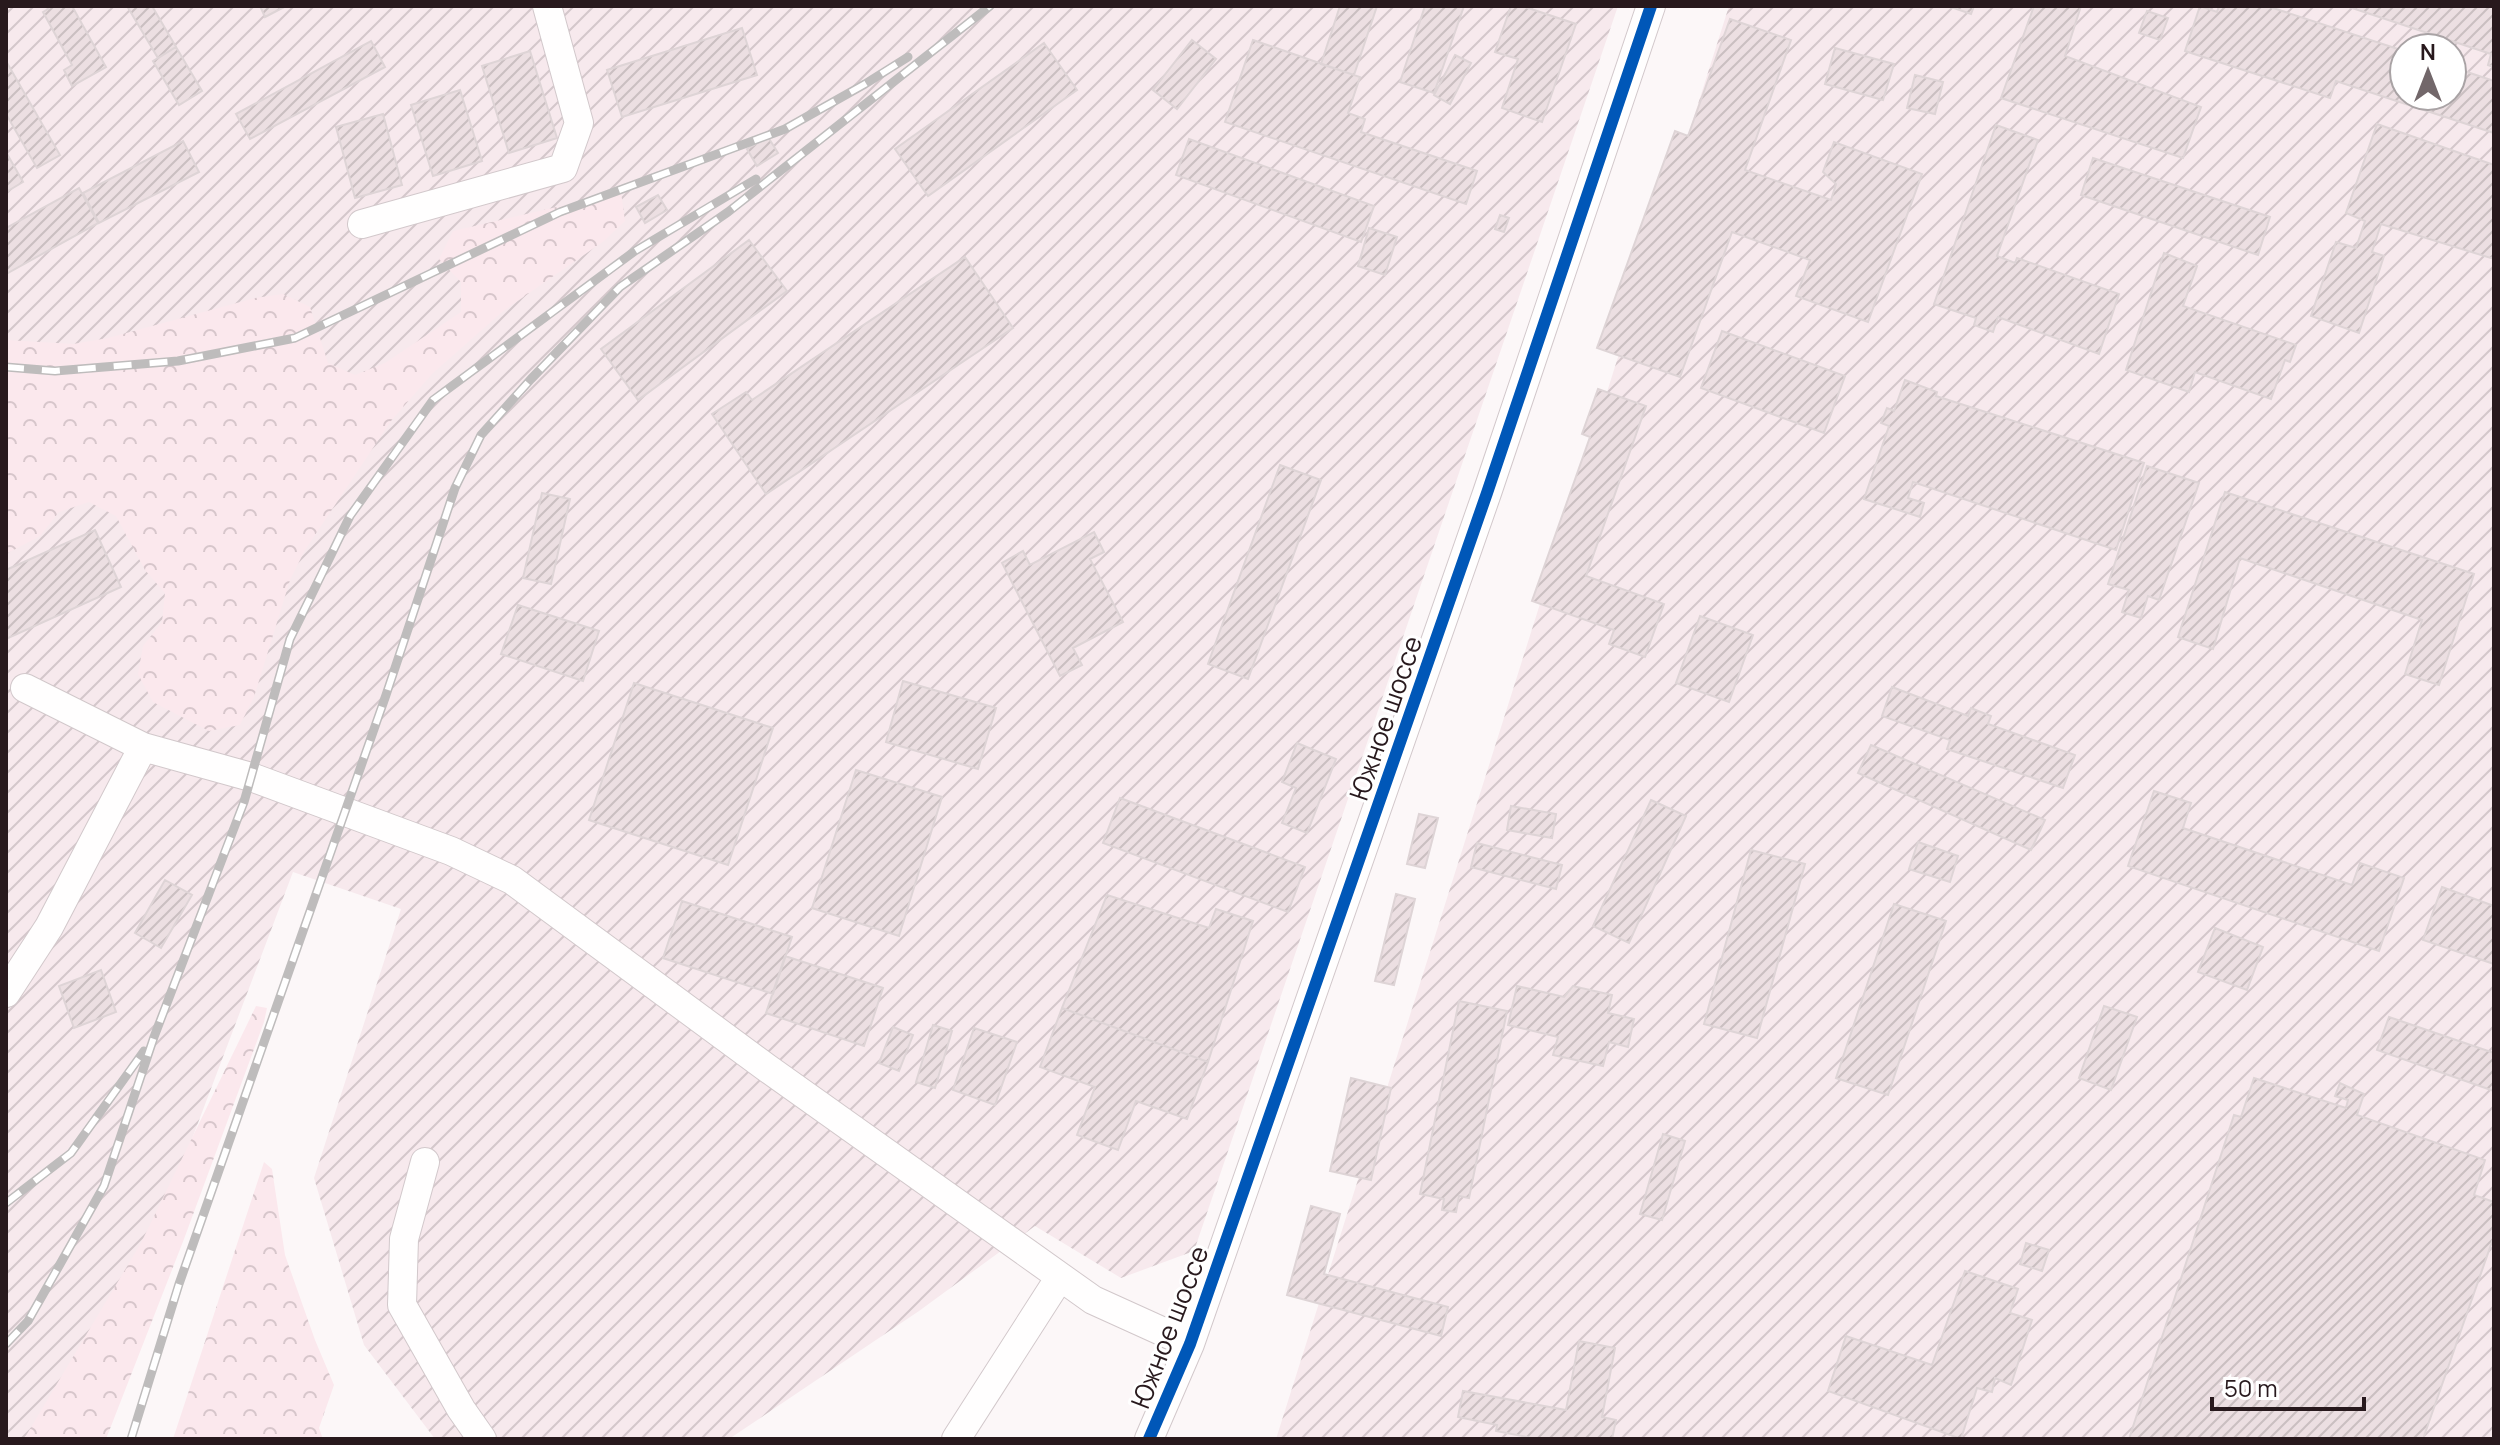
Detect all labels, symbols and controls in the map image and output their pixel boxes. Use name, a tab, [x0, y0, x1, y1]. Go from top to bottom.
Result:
north arrow	[2388, 32, 2468, 112]
text: N	[2420, 37, 2436, 67]
street label: Южное шоссе	[1340, 631, 1430, 805]
street label: Южное шоссе	[1121, 1241, 1217, 1413]
scale bar	[2212, 1361, 2364, 1411]
text: 50 m	[2224, 1371, 2278, 1404]

